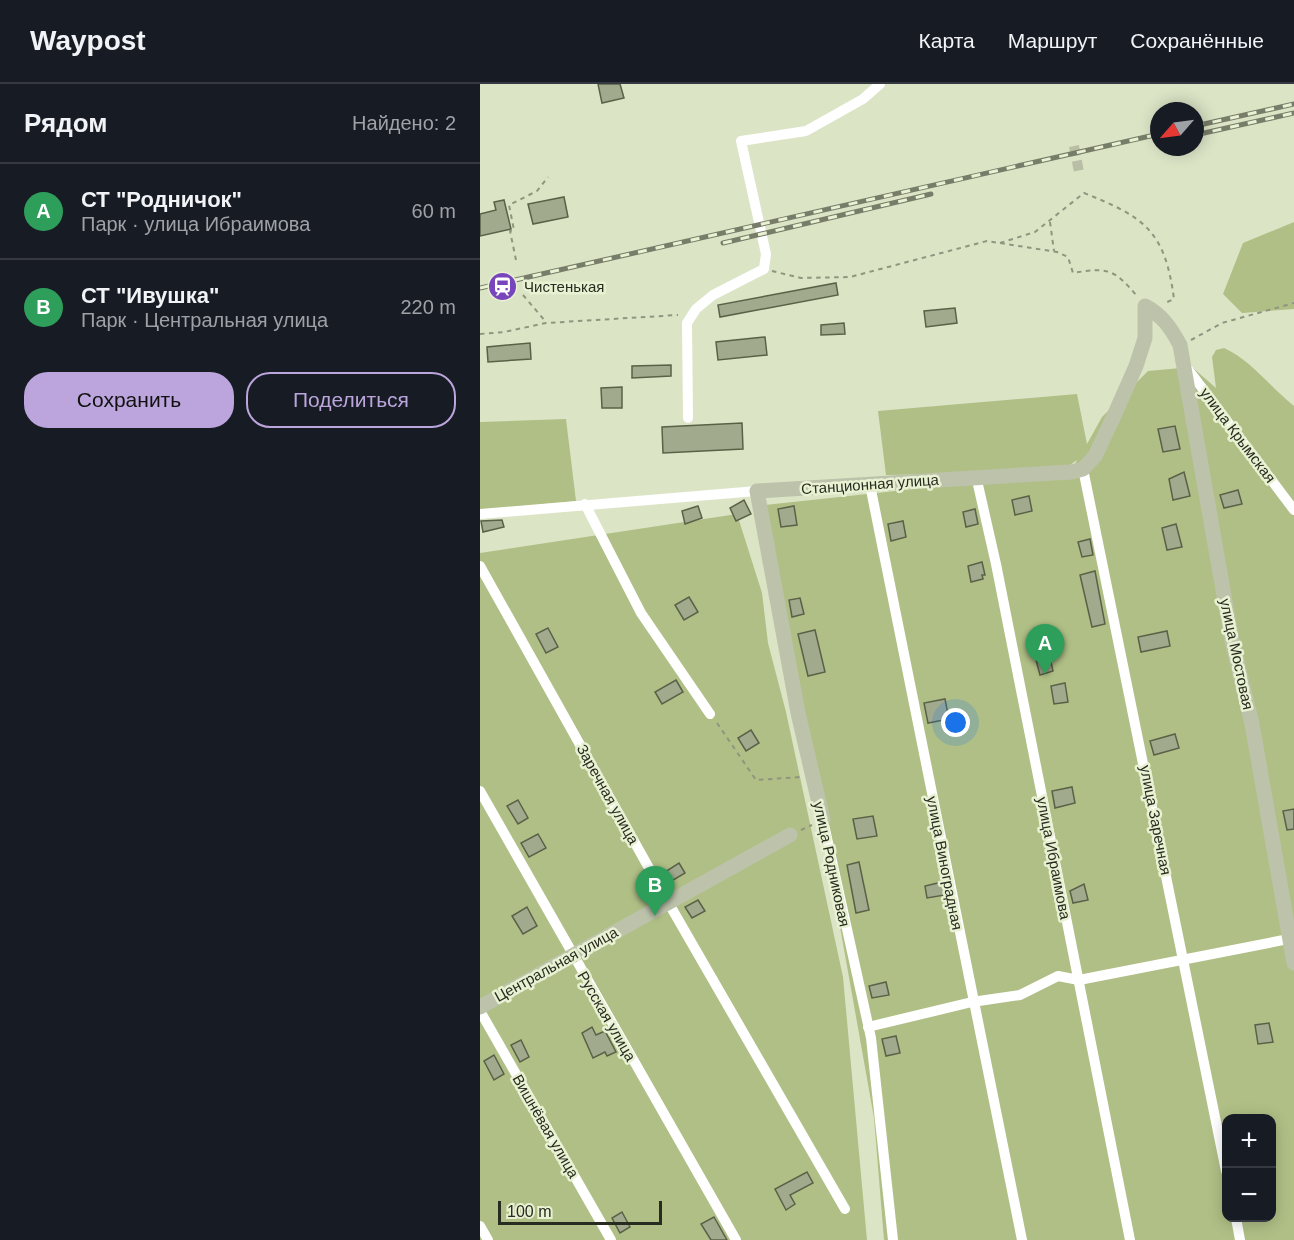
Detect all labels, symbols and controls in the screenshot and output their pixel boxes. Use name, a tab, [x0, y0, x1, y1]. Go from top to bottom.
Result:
text: Waypost	[30, 25, 146, 56]
text: Карта	[919, 29, 975, 52]
text: Маршрут	[1008, 29, 1097, 52]
text: Сохранённые	[1130, 29, 1264, 52]
north arrow	[1150, 102, 1204, 156]
text: Рядом	[24, 108, 107, 138]
text: Найдено: 2	[352, 112, 456, 134]
text: СТ "Родничок"	[81, 187, 242, 212]
text: A	[36, 200, 51, 222]
text: 60 m	[412, 200, 456, 222]
text: Парк · улица Ибраимова	[81, 213, 310, 235]
station icon: Чистенькая	[487, 270, 519, 302]
place label: Чистенькая	[524, 278, 604, 295]
text: СТ "Ивушка"	[81, 283, 219, 308]
text: B	[36, 296, 51, 318]
text: 220 m	[400, 296, 456, 318]
text: Парк · Центральная улица	[81, 309, 328, 331]
button: Сохранить	[24, 372, 234, 428]
button: Поделиться	[246, 372, 456, 428]
street label: улица Крымская	[1197, 384, 1279, 486]
street label: Станционная улица	[801, 471, 940, 497]
street label: улица Мостовая	[1217, 597, 1257, 711]
pin: A	[1026, 624, 1064, 674]
your location	[941, 708, 970, 737]
street label: Заречная улица	[574, 741, 643, 847]
street label: улица Заречная	[1137, 764, 1175, 876]
street label: улица Виноградная	[924, 795, 966, 931]
street label: улица Ибраимова	[1034, 795, 1074, 921]
street label: улица Родниковая	[810, 800, 854, 928]
pin: B	[636, 866, 675, 916]
street label: Центральная улица	[492, 923, 621, 1005]
street label: Русская улица	[574, 968, 640, 1065]
street label: Вишнёвая улица	[509, 1071, 583, 1181]
map controls	[1222, 1114, 1276, 1222]
button: +	[1222, 1114, 1276, 1168]
button: −	[1222, 1168, 1276, 1222]
scale bar	[498, 1198, 662, 1226]
text: 100 m	[507, 1203, 551, 1220]

